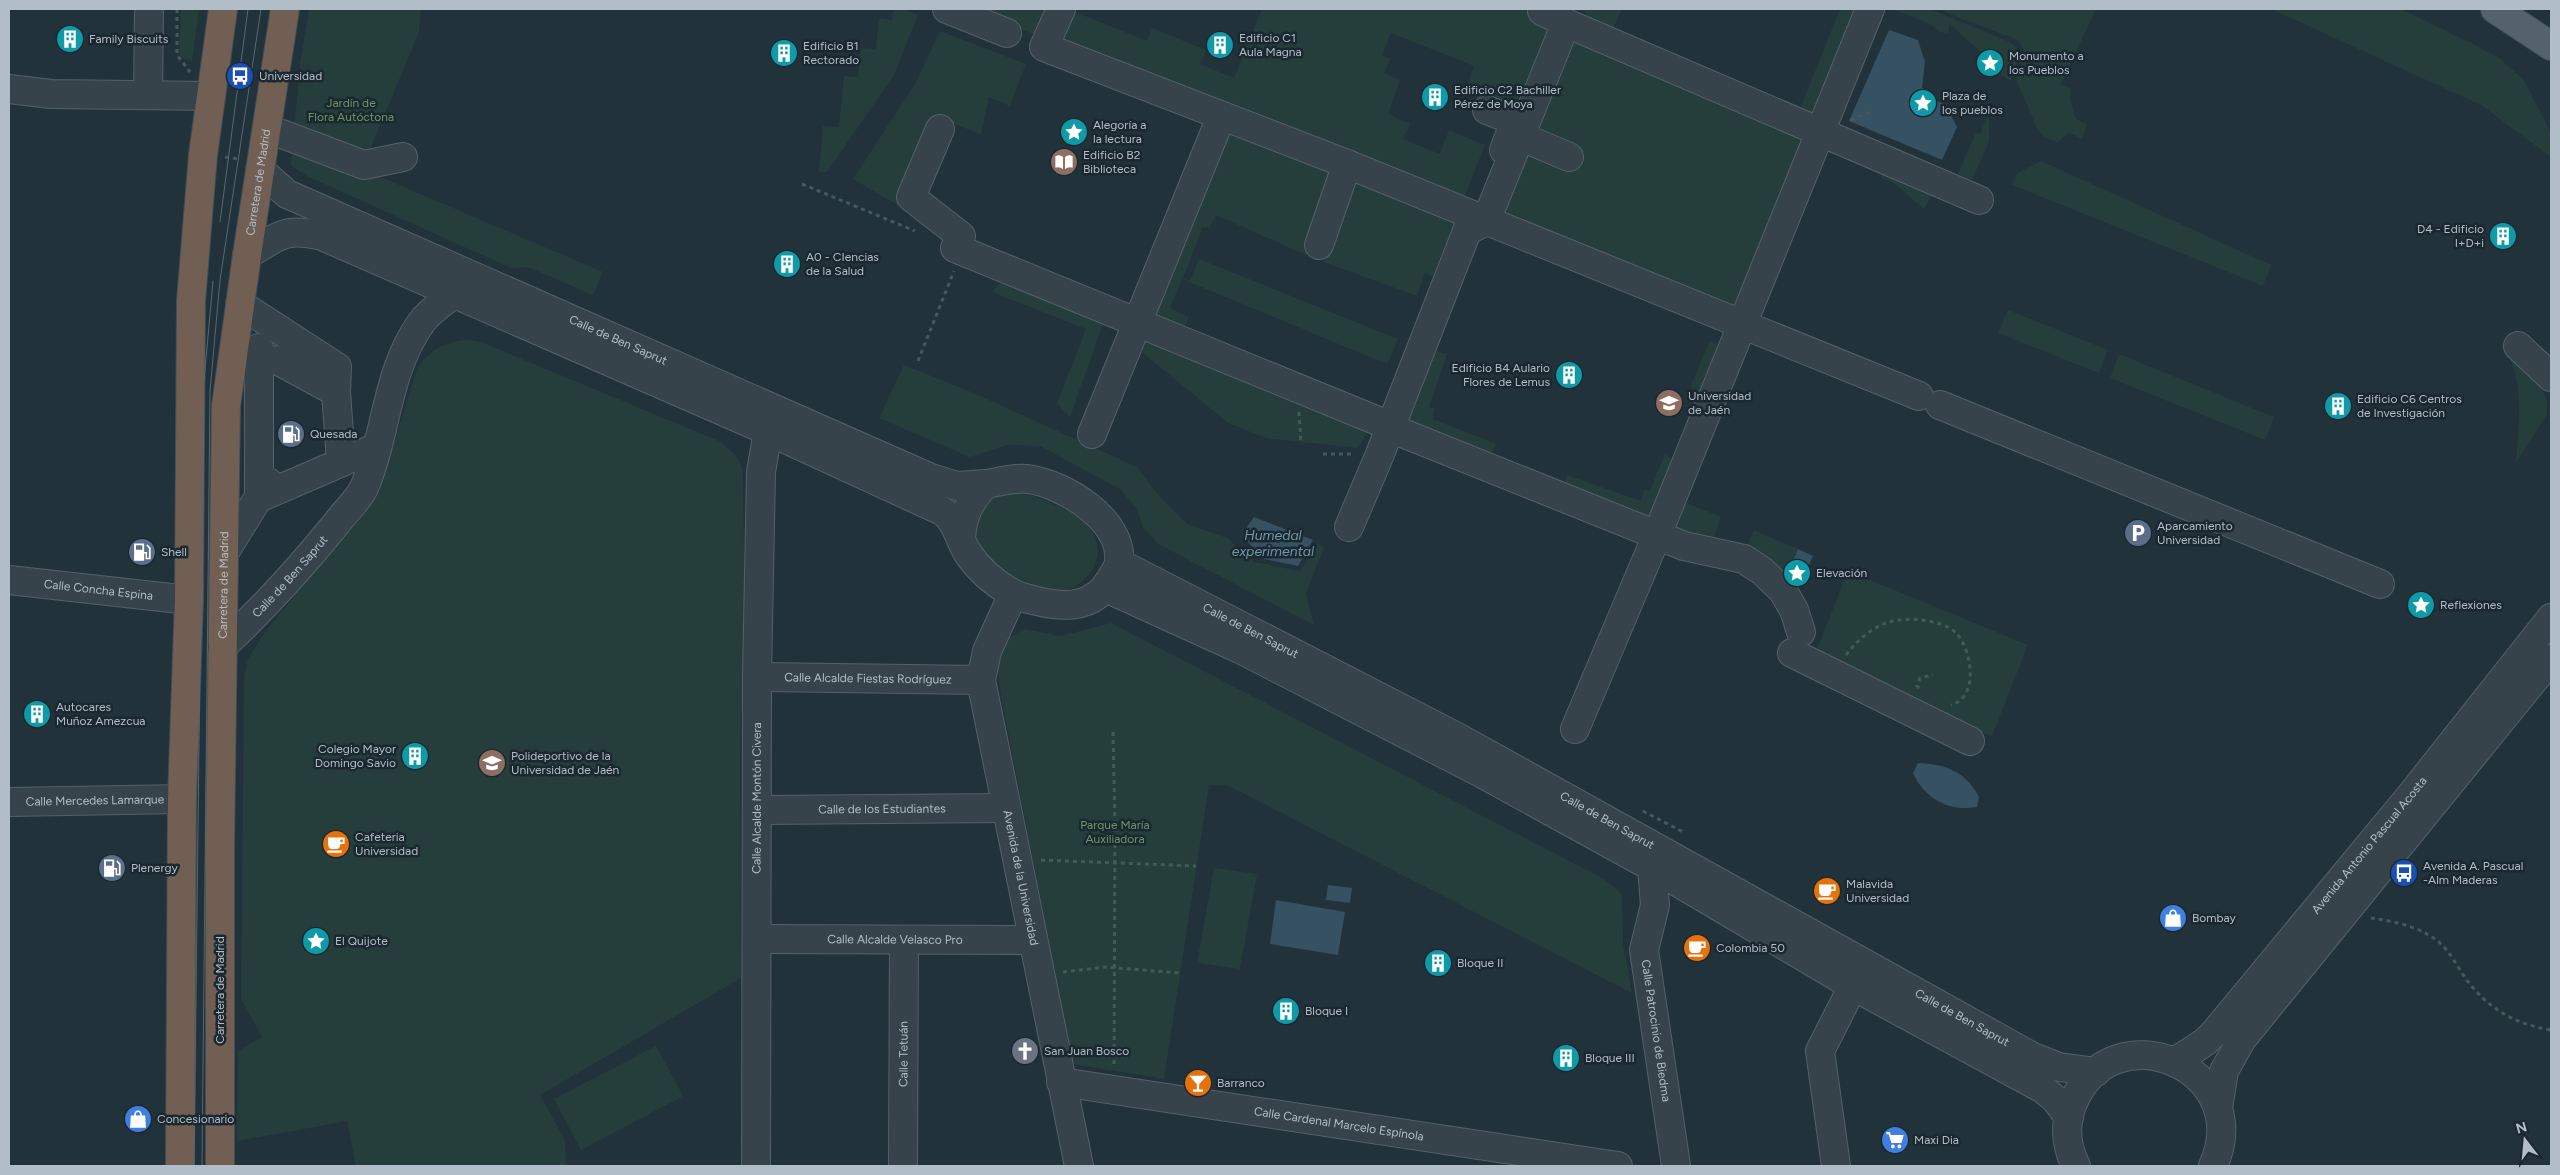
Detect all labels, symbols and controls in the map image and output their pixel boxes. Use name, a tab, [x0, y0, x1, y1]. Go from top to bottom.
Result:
building icon: Family Biscuits	[55, 24, 85, 54]
building icon: Edificio C1 Aula Magna	[1205, 30, 1235, 60]
place label: Edificio C1 Aula Magna	[1239, 31, 1302, 59]
place label: Family Biscuits	[89, 32, 169, 46]
building icon: Edificio B1 Rectorado	[769, 38, 799, 68]
place label: Edificio B1 Rectorado	[803, 39, 859, 67]
place icon: Monumento a los Pueblos	[1975, 48, 2005, 78]
place label: Monumento a los Pueblos	[2009, 49, 2084, 77]
bus stop icon: Universidad	[225, 61, 255, 91]
place label: Universidad	[259, 69, 322, 83]
building icon: Edificio C2 Bachiller Pérez de Moya	[1420, 82, 1450, 112]
place label: Edificio C2 Bachiller Pérez de Moya	[1454, 83, 1561, 111]
place icon: Plaza de los pueblos	[1908, 88, 1938, 118]
place label: Plaza de los pueblos	[1942, 89, 2003, 117]
park label: Jardín de Flora Autóctona	[308, 96, 394, 124]
place icon: Alegoría a la lectura	[1059, 117, 1089, 147]
place label: Alegoría a la lectura	[1093, 118, 1146, 146]
street label: Carretera de Madrid	[243, 128, 273, 237]
library icon: Edificio B2 Biblioteca	[1049, 147, 1079, 177]
place label: Edificio B2 Biblioteca	[1083, 148, 1140, 176]
building icon: D4 - Edificio I+D+i	[2488, 221, 2518, 251]
place label: D4 - Edificio I+D+i	[2417, 222, 2484, 250]
building icon: A0 - CIencias de la Salud	[772, 249, 802, 279]
place label: A0 - CIencias de la Salud	[806, 250, 879, 278]
street label: Calle de Ben Saprut	[567, 312, 670, 368]
building icon: Edificio B4 Aulario Flores de Lemus	[1554, 360, 1584, 390]
place label: Edificio B4 Aulario Flores de Lemus	[1452, 361, 1550, 389]
school or university icon: Universidad de Jaén	[1654, 388, 1684, 418]
place label: Universidad de Jaén	[1688, 389, 1751, 417]
building icon: Edificio C6 Centros de Investigación	[2323, 391, 2353, 421]
place label: Edificio C6 Centros de Investigación	[2357, 392, 2462, 420]
fuel station icon: Quesada	[276, 419, 306, 449]
place label: Quesada	[310, 427, 357, 441]
parking icon: Aparcamiento Universidad	[2123, 518, 2153, 548]
place label: Aparcamiento Universidad	[2157, 519, 2233, 547]
water label: Humedal experimental	[1232, 527, 1315, 560]
street label: Carretera de Madrid	[216, 531, 231, 639]
street label: Calle de Ben Saprut	[249, 532, 331, 620]
fuel station icon: Shell	[127, 537, 157, 567]
place label: Shell	[161, 545, 187, 559]
place icon: Elevación	[1782, 558, 1812, 588]
place label: Elevación	[1816, 566, 1868, 580]
street label: Calle Concha Espina	[43, 577, 154, 603]
place icon: Reflexiones	[2406, 590, 2436, 620]
place label: Reflexiones	[2440, 598, 2502, 612]
street label: Calle de Ben Saprut	[1200, 600, 1301, 661]
street label: Calle Alcalde Fiestas Rodríguez	[784, 670, 952, 687]
building icon: Autocares Muñoz Amezcua	[22, 699, 52, 729]
place label: Autocares Muñoz Amezcua	[56, 700, 145, 728]
street label: Calle Alcalde Montón Civera	[750, 722, 764, 874]
building icon: Colegio Mayor Domingo Savio	[400, 741, 430, 771]
place label: Colegio Mayor Domingo Savio	[315, 742, 396, 770]
school or university icon: Polideportivo de la Universidad de Jaén	[477, 748, 507, 778]
place label: Polideportivo de la Universidad de Jaén	[511, 749, 620, 777]
street label: Avenida Antonio Pascual Acosta	[2309, 774, 2430, 917]
street label: Calle de Ben Saprut	[1558, 789, 1657, 852]
street label: Calle Mercedes Lamarque	[26, 792, 165, 809]
street label: Calle de los Estudiantes	[818, 801, 946, 817]
street label: Avenida de la Universidad	[1000, 809, 1041, 947]
park label: Parque María Auxiliadora	[1080, 818, 1150, 846]
cafe icon: Cafeteria Universidad	[321, 829, 351, 859]
place label: Cafeteria Universidad	[355, 830, 418, 858]
fuel station icon: Plenergy	[97, 853, 127, 883]
bus stop icon: Avenida A. Pascual -Alm Maderas	[2389, 858, 2419, 888]
place label: Avenida A. Pascual -Alm Maderas	[2423, 859, 2523, 887]
place label: Plenergy	[131, 861, 178, 875]
cafe icon: Malavida Universidad	[1812, 876, 1842, 906]
place label: Malavida Universidad	[1846, 877, 1909, 905]
shop icon: Bombay	[2158, 903, 2188, 933]
place label: Bombay	[2192, 911, 2237, 925]
place icon: El Quijote	[301, 926, 331, 956]
street label: Calle Alcalde Velasco Pro	[827, 932, 963, 947]
cafe icon: Colombia 50	[1682, 933, 1712, 963]
place label: El Quijote	[335, 934, 388, 948]
street label: Carretera de Madrid	[213, 936, 227, 1044]
place label: Colombia 50	[1716, 941, 1785, 955]
building icon: Bloque II	[1423, 948, 1453, 978]
place label: Bloque II	[1457, 956, 1504, 970]
street label: Calle Patrocinio de Biedma	[1639, 959, 1673, 1103]
street label: Calle de Ben Saprut	[1913, 986, 2012, 1050]
building icon: Bloque I	[1271, 996, 1301, 1026]
place label: Bloque I	[1305, 1004, 1348, 1018]
street label: Calle Tetuán	[896, 1021, 911, 1087]
church icon: San Juan Bosco	[1010, 1036, 1040, 1066]
building icon: Bloque III	[1551, 1043, 1581, 1073]
place label: San Juan Bosco	[1044, 1044, 1129, 1058]
place label: Bloque III	[1585, 1051, 1635, 1065]
bar icon: Barranco	[1183, 1068, 1213, 1098]
place label: Barranco	[1217, 1076, 1265, 1090]
shop icon: Concesionario	[123, 1104, 153, 1134]
street label: Calle Cardenal Marcelo Espínola	[1253, 1104, 1425, 1144]
place label: Concesionario	[157, 1112, 234, 1126]
north arrow	[2500, 1115, 2550, 1165]
text: N	[2514, 1118, 2529, 1138]
supermarket icon: Maxi Dia	[1880, 1125, 1910, 1155]
place label: Maxi Dia	[1914, 1133, 1959, 1147]

